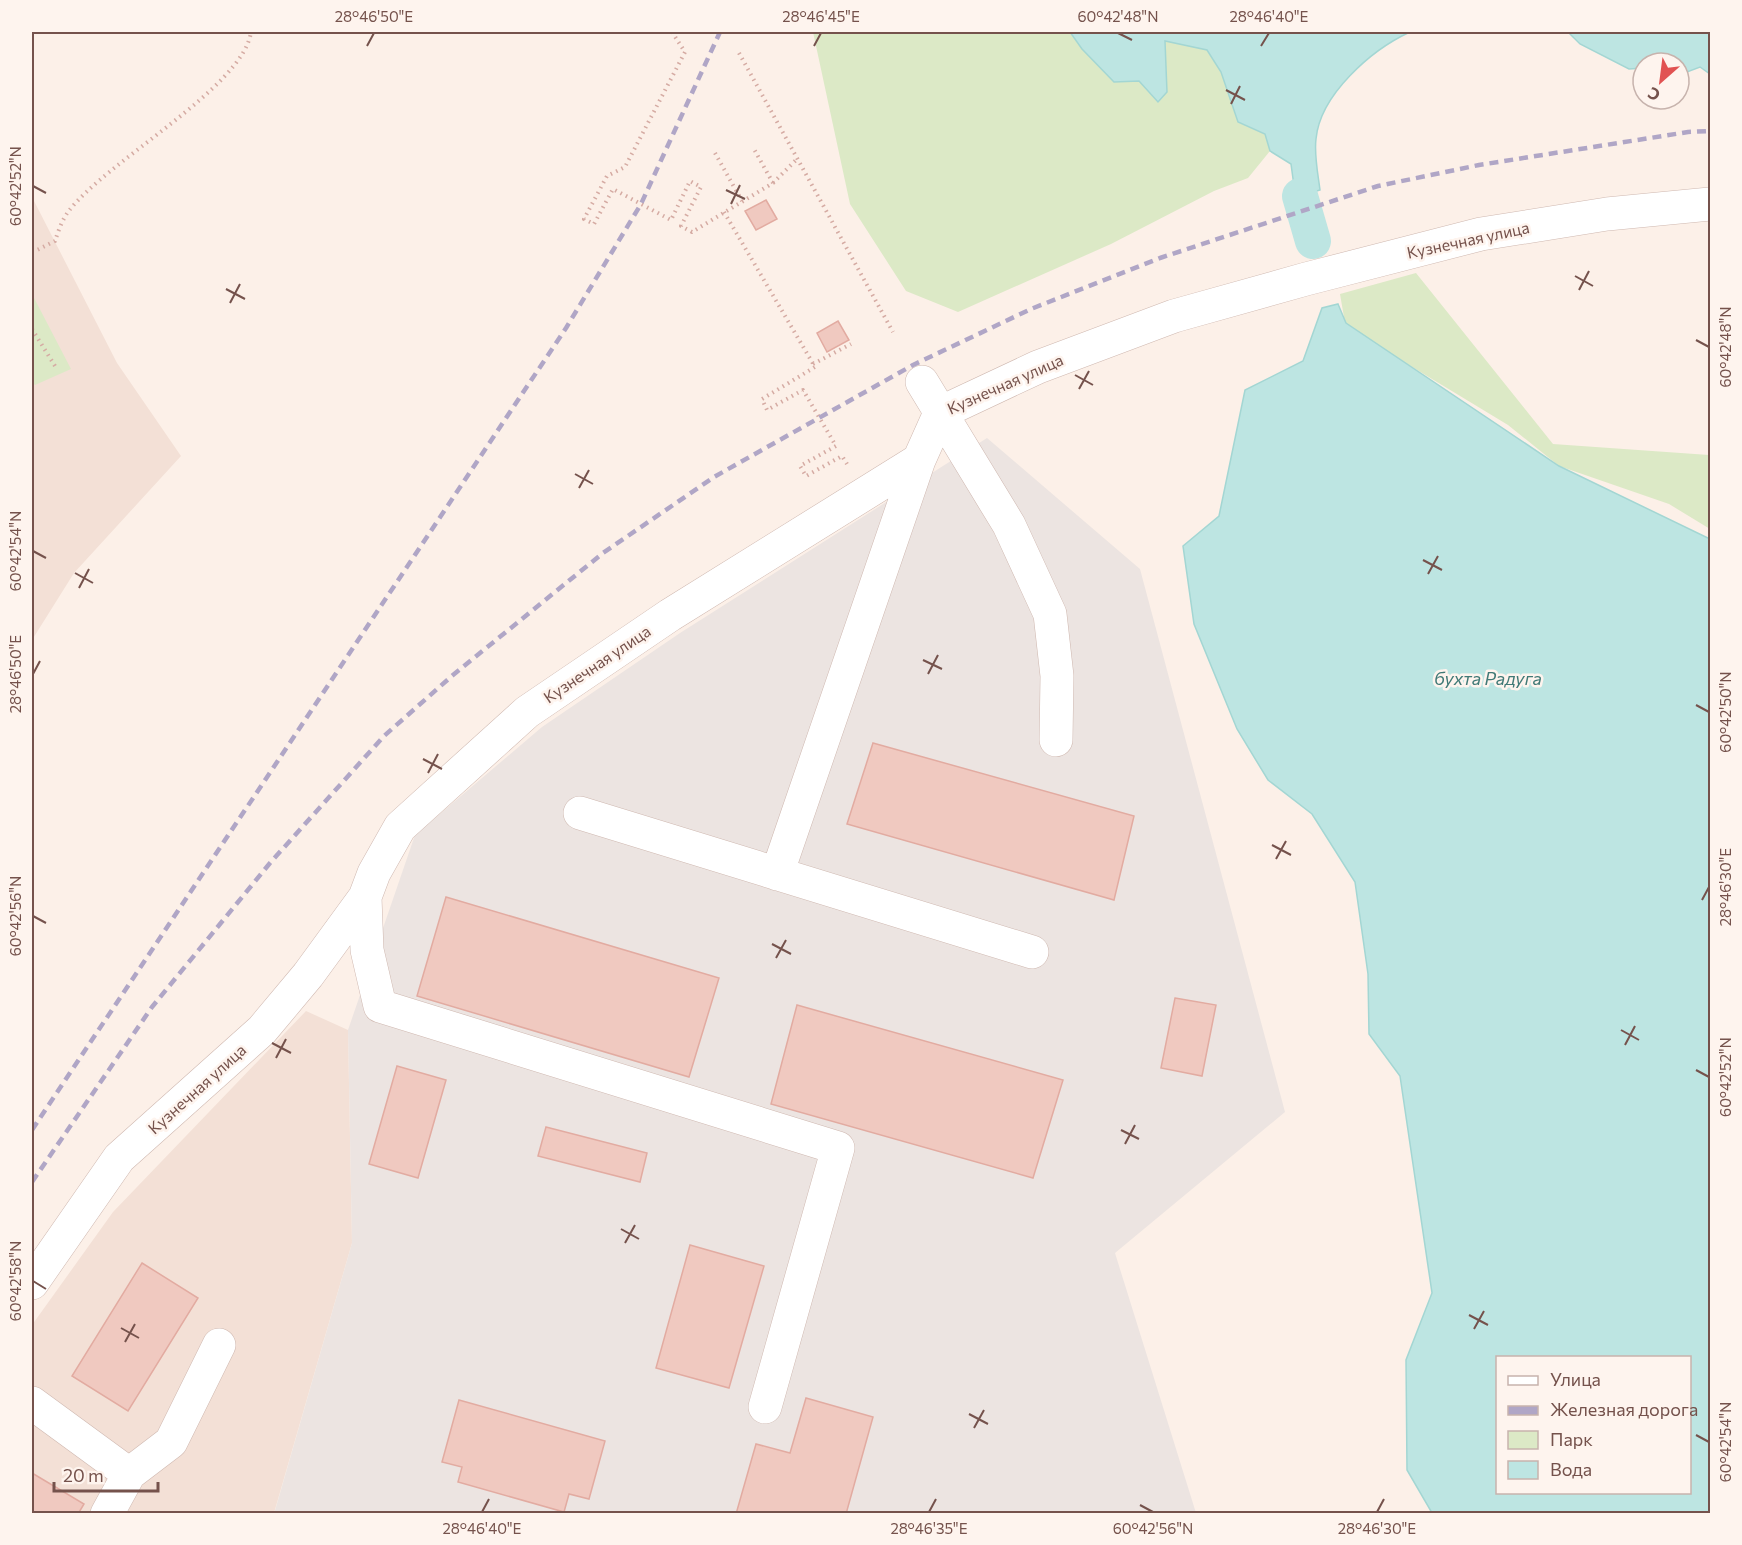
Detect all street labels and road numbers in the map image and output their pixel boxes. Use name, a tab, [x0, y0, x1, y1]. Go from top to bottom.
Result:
street label: Кузнечная улица	[1405, 217, 1531, 262]
street label: Кузнечная улица	[944, 349, 1066, 418]
street label: Кузнечная улица	[540, 621, 654, 706]
street label: Кузнечная улица	[144, 1040, 249, 1137]

